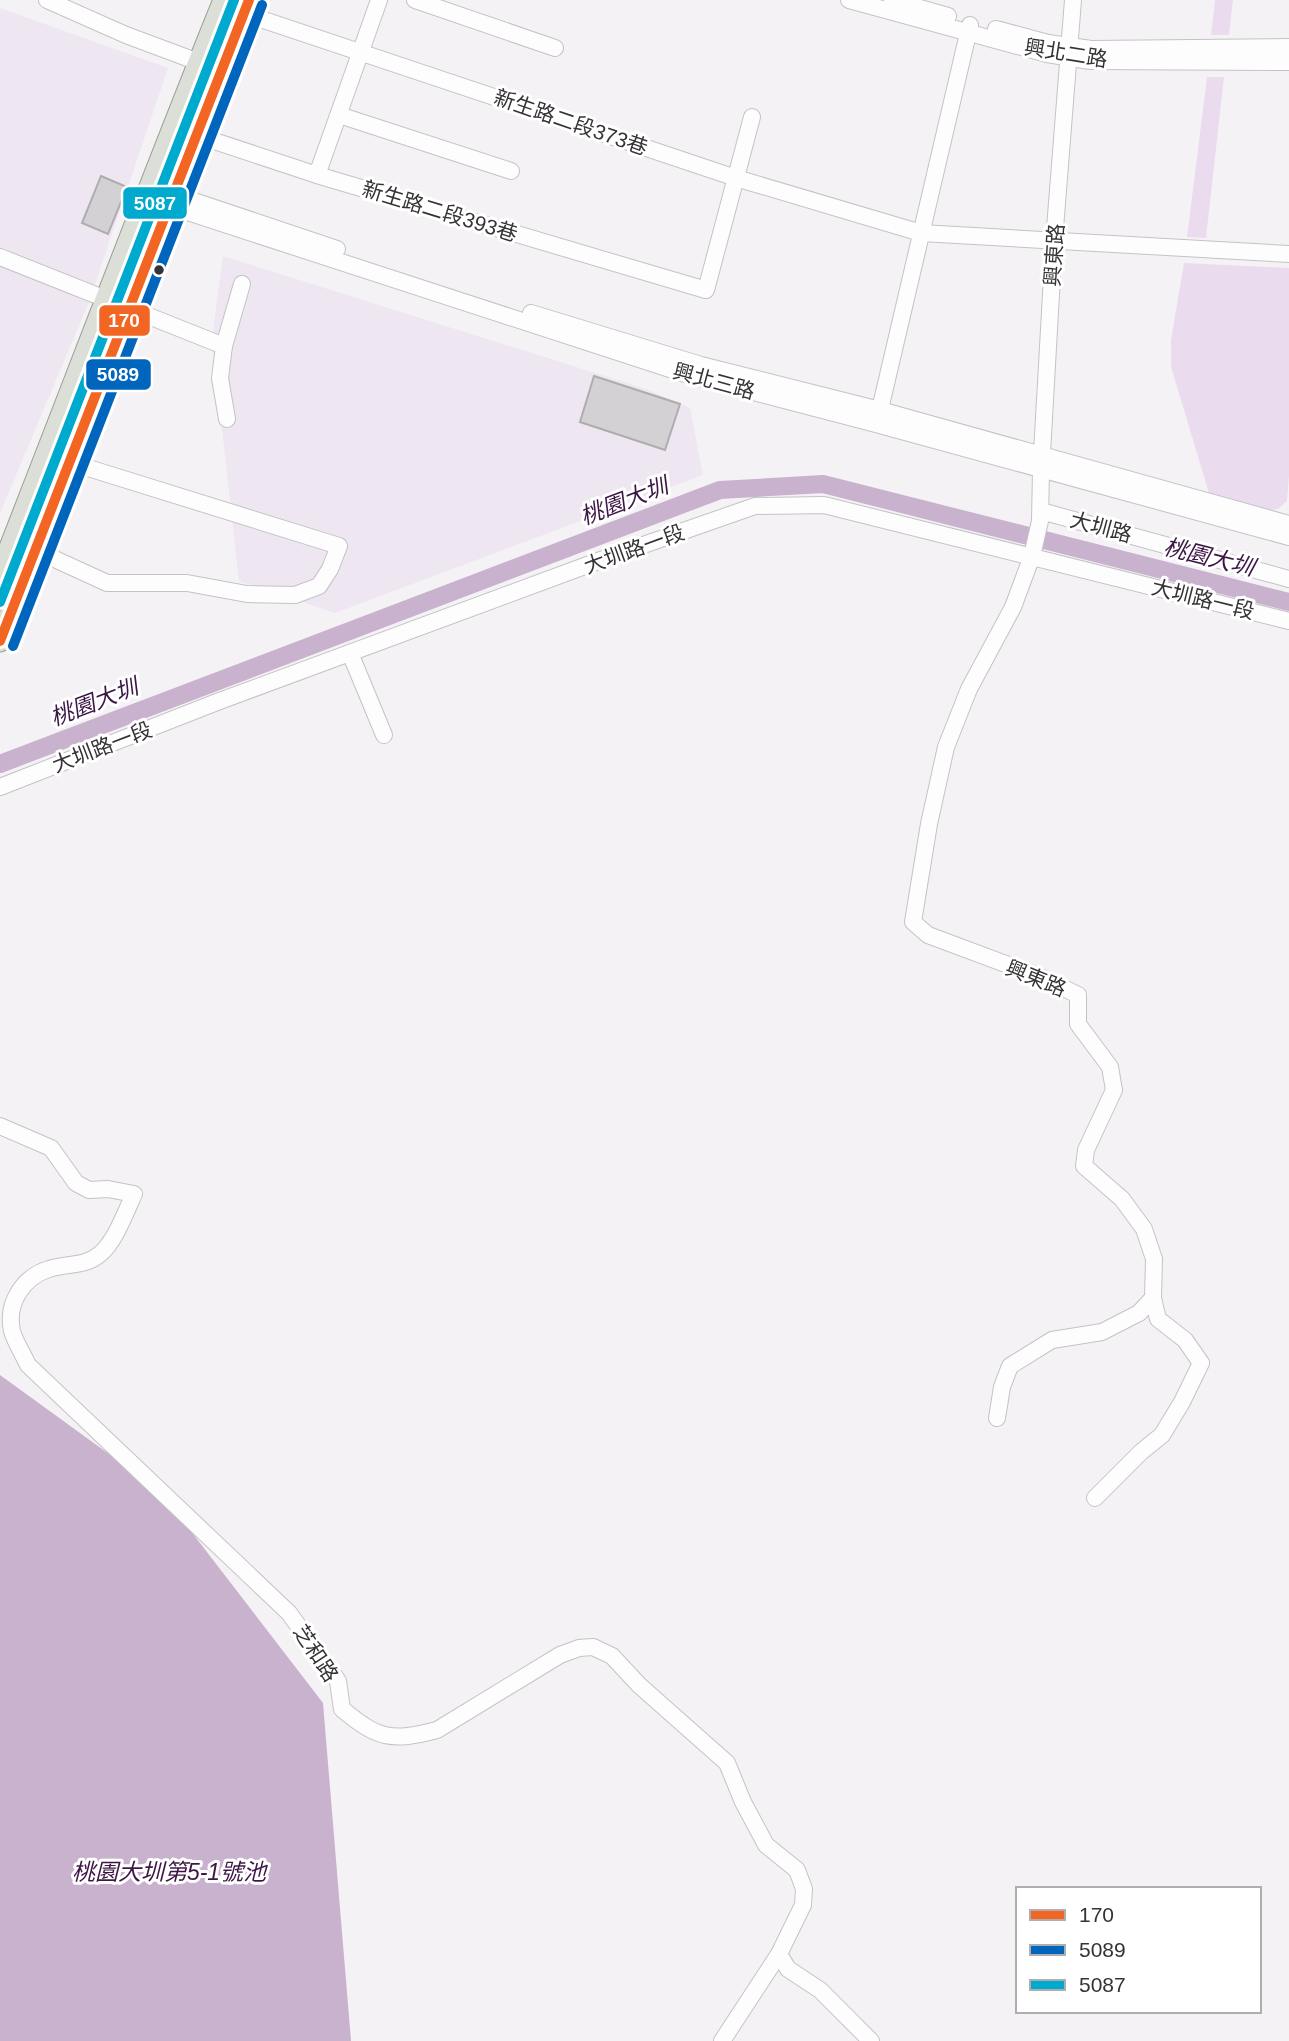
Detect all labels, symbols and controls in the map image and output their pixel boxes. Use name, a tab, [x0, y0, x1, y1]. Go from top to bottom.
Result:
street label: 興北二路	[1023, 35, 1109, 71]
street label: 新生路二段373巷	[491, 85, 651, 159]
street label: 新生路二段393巷	[360, 176, 520, 246]
line badge: 5087	[122, 186, 188, 220]
text: 5087	[134, 193, 176, 214]
street label: 興東路	[1040, 223, 1068, 287]
unlabelled marker	[152, 263, 166, 277]
line badge: 170	[98, 304, 151, 337]
text: 170	[108, 310, 140, 331]
line badge: 5089	[85, 358, 152, 391]
street label: 興北三路	[670, 359, 758, 403]
text: 5089	[97, 364, 139, 385]
water label: 桃園大圳	[576, 471, 674, 530]
street label: 大圳路	[1068, 508, 1134, 546]
street label: 大圳路一段	[581, 520, 687, 578]
water label: 桃園大圳	[1161, 533, 1260, 581]
street label: 大圳路一段	[1149, 575, 1257, 623]
water label: 桃園大圳	[46, 672, 144, 731]
street label: 大圳路一段	[49, 717, 155, 777]
street label: 興東路	[1002, 956, 1070, 1000]
street label: 芝和路	[289, 1620, 343, 1686]
water label: 桃園大圳第5-1號池	[72, 1859, 268, 1885]
legend	[1016, 1887, 1261, 2013]
text: 170	[1079, 1903, 1114, 1926]
text: 5089	[1079, 1938, 1126, 1961]
text: 5087	[1079, 1973, 1126, 1996]

